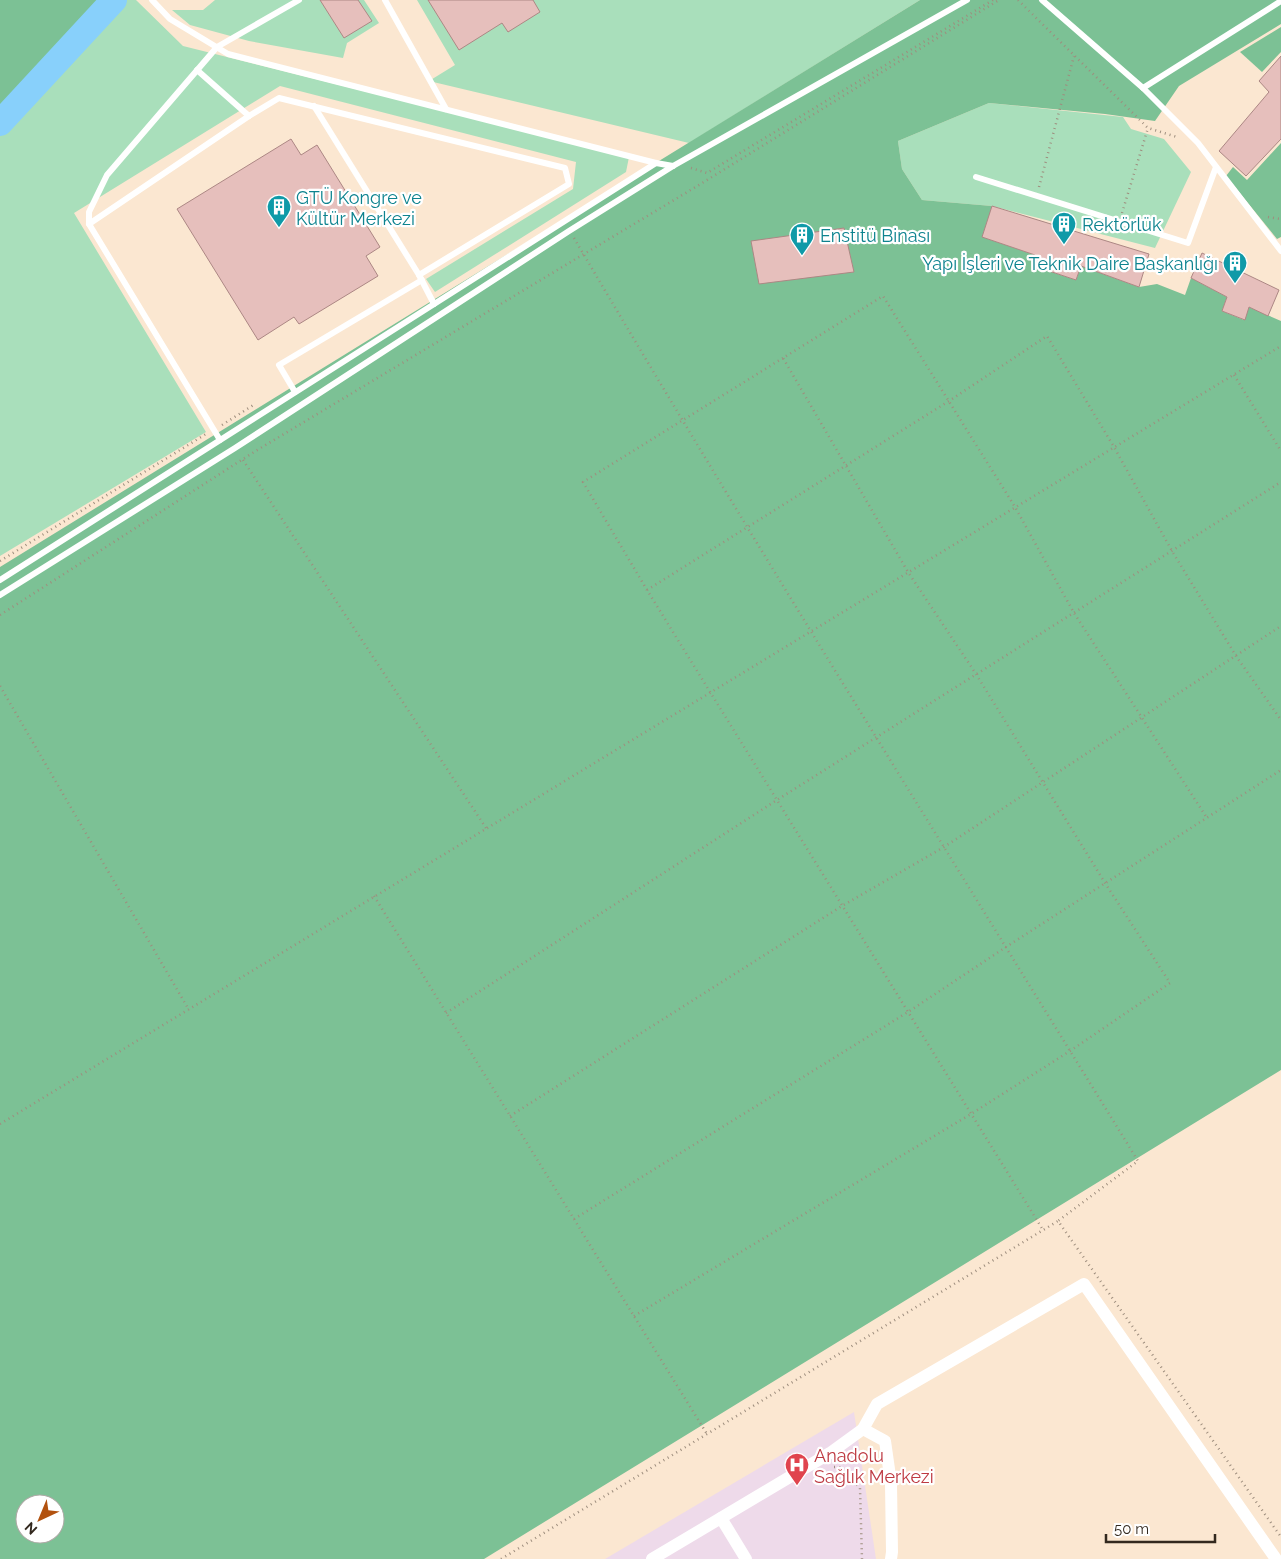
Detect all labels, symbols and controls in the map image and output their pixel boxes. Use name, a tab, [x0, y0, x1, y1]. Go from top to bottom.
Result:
place label: GTÜ Kongre ve Kültür Merkezi	[296, 187, 422, 229]
building icon: GTÜ Kongre ve Kültür Merkezi	[266, 194, 292, 228]
building icon: Rektörlük	[1051, 211, 1077, 245]
place label: Rektörlük	[1082, 214, 1162, 235]
building icon: Enstitü Binası	[789, 222, 815, 256]
place label: Enstitü Binası	[820, 225, 930, 246]
building icon: Yapı İşleri ve Teknik Daire Başkanlığı	[1222, 250, 1248, 284]
place label: Yapı İşleri ve Teknik Daire Başkanlığı	[922, 253, 1218, 274]
place label: Anadolu Sağlık Merkezi	[814, 1445, 934, 1487]
hospital icon: Anadolu Sağlık Merkezi	[784, 1452, 810, 1486]
north arrow	[15, 1494, 65, 1544]
scale bar	[1106, 1512, 1215, 1544]
text: N	[22, 1519, 40, 1538]
text: 50 m	[1114, 1520, 1149, 1538]

